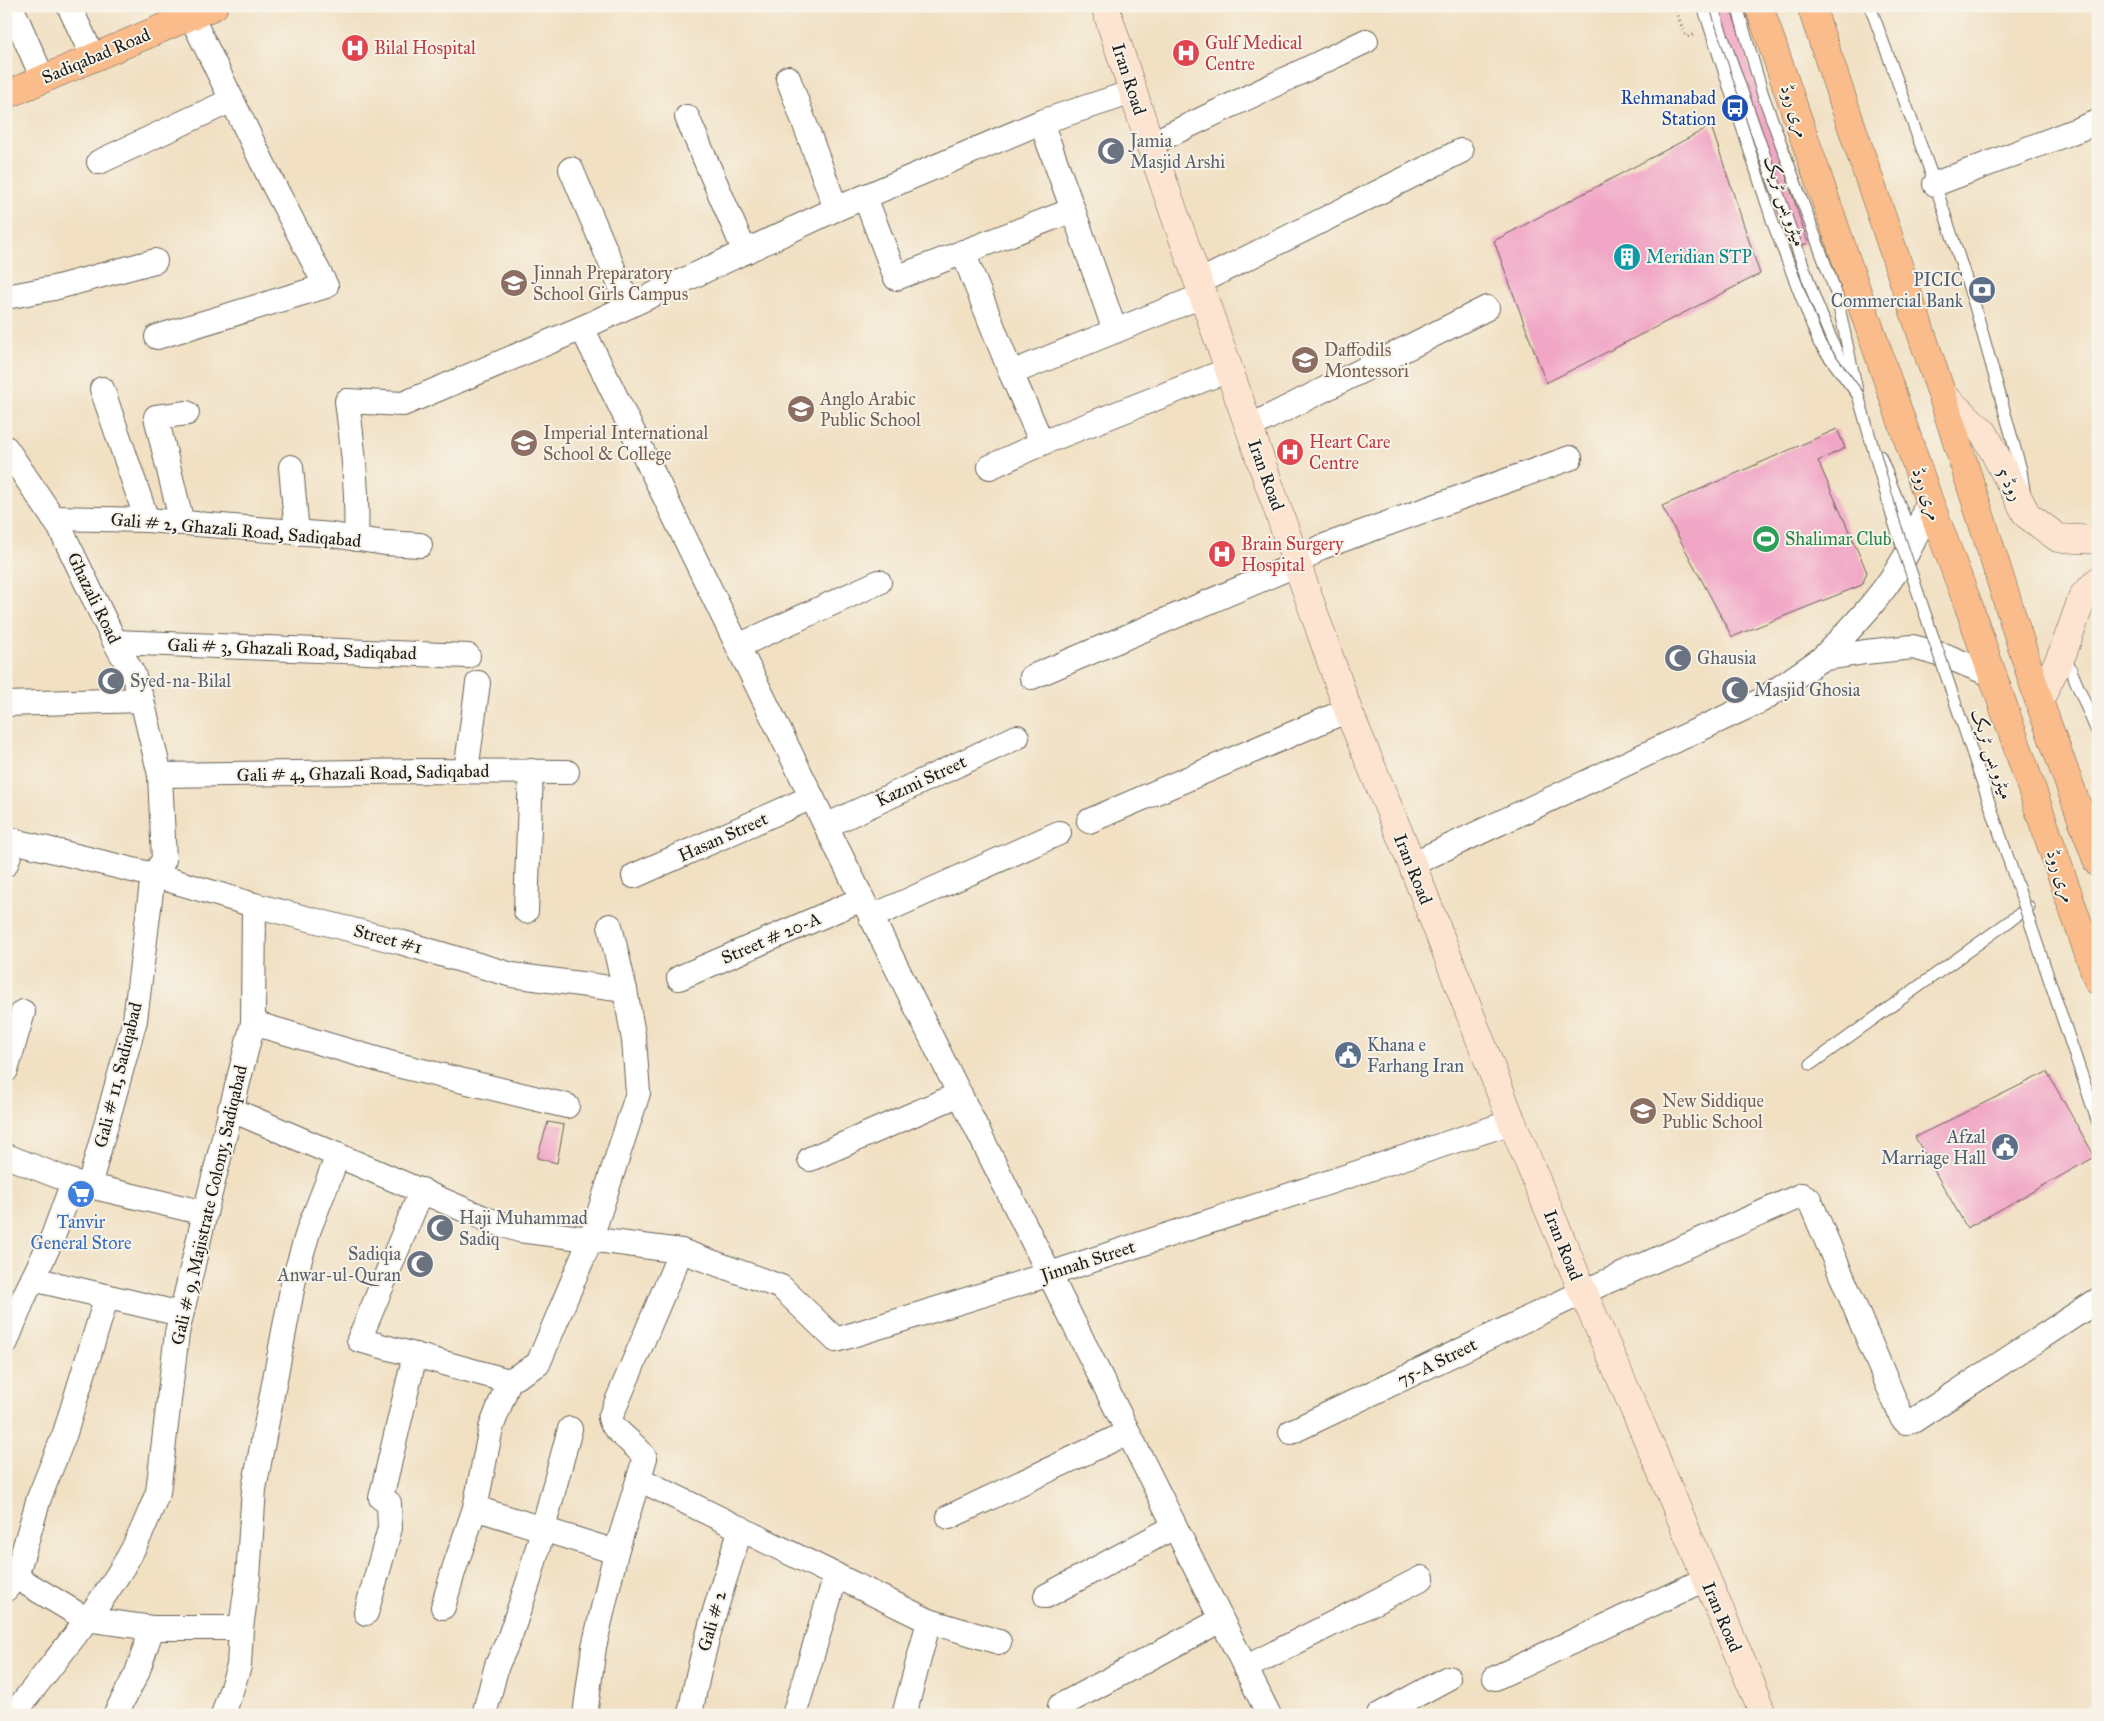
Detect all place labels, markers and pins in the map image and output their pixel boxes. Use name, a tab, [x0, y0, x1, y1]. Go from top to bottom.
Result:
place label: Gulf Medical Centre	[1205, 32, 1303, 75]
hospital icon: Bilal Hospital	[340, 33, 370, 63]
place label: Bilal Hospital	[374, 37, 476, 59]
hospital icon: Gulf Medical Centre	[1171, 38, 1201, 68]
place label: Rehmanabad Station	[1621, 87, 1716, 130]
bus stop icon: Rehmanabad Station	[1720, 93, 1750, 123]
place label: Jamia Masjid Arshi	[1128, 130, 1225, 173]
mosque icon: Jamia Masjid Arshi	[1096, 136, 1126, 166]
building icon: Meridian STP	[1612, 242, 1642, 272]
place label: Meridian STP	[1646, 246, 1752, 268]
place label: Jinnah Preparatory School Girls Campus	[531, 262, 688, 305]
school or university icon: Jinnah Preparatory School Girls Campus	[499, 268, 529, 298]
place label: PICIC Commercial Bank	[1831, 269, 1964, 312]
bank icon: PICIC Commercial Bank	[1967, 275, 1997, 305]
place label: Daffodils Montessori	[1324, 339, 1409, 382]
school or university icon: Daffodils Montessori	[1290, 345, 1320, 375]
place label: Anglo Arabic Public School	[819, 388, 921, 431]
school or university icon: Anglo Arabic Public School	[786, 394, 816, 424]
place label: Imperial International School & College	[543, 422, 709, 466]
school or university icon: Imperial International School & College	[509, 428, 539, 458]
place label: Heart Care Centre	[1309, 431, 1390, 474]
hospital icon: Heart Care Centre	[1275, 437, 1305, 467]
sports icon: Shalimar Club	[1751, 524, 1781, 554]
place label: Shalimar Club	[1785, 528, 1892, 550]
place label: Brain Surgery Hospital	[1241, 533, 1344, 576]
hospital icon: Brain Surgery Hospital	[1207, 539, 1237, 569]
mosque icon: Ghausia	[1663, 643, 1693, 673]
place label: Ghausia	[1697, 647, 1757, 669]
mosque icon: Syed-na-Bilal	[96, 666, 126, 696]
place label: Syed-na-Bilal	[130, 670, 231, 692]
mosque icon: Masjid Ghosia	[1720, 675, 1750, 705]
place label: Masjid Ghosia	[1754, 679, 1861, 701]
place label: Khana e Farhang Iran	[1367, 1034, 1464, 1078]
public building icon: Khana e Farhang Iran	[1333, 1040, 1363, 1070]
place label: New Siddique Public School	[1662, 1090, 1764, 1133]
school or university icon: New Siddique Public School	[1628, 1096, 1658, 1126]
place label: Afzal Marriage Hall	[1881, 1126, 1986, 1170]
public building icon: Afzal Marriage Hall	[1990, 1132, 2020, 1162]
supermarket icon: Tanvir General Store	[66, 1179, 96, 1209]
place label: Haji Muhammad Sadiq	[459, 1207, 588, 1251]
place label: Tanvir General Store	[31, 1211, 132, 1254]
mosque icon: Haji Muhammad Sadiq	[425, 1213, 455, 1243]
place label: Sadiqia Anwar-ul-Quran	[277, 1243, 401, 1286]
mosque icon: Sadiqia Anwar-ul-Quran	[405, 1249, 435, 1279]

